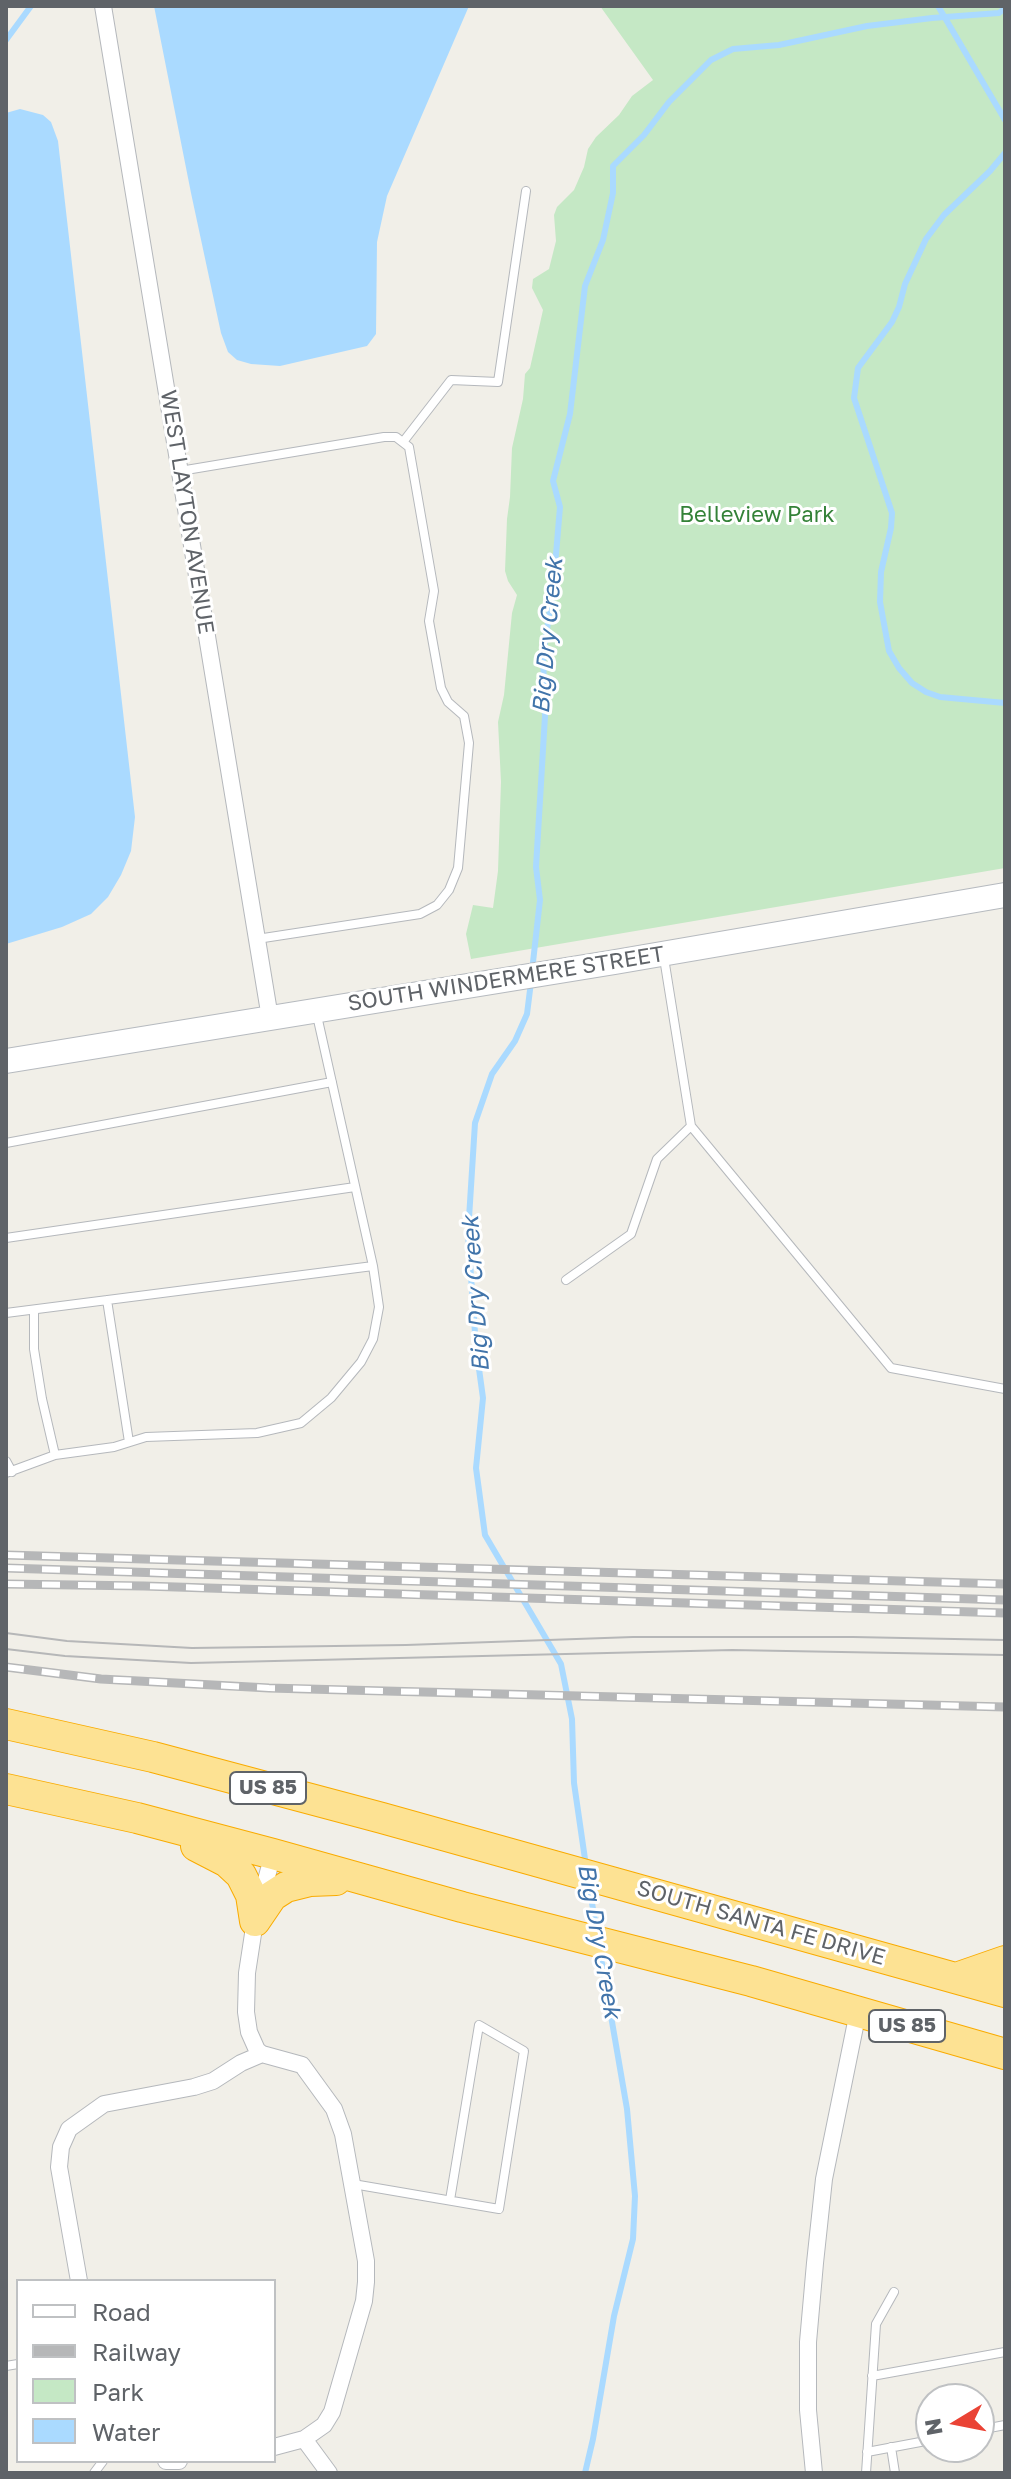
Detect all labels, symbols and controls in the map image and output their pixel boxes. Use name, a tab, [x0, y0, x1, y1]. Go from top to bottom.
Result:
street label: WEST LAYTON AVENUE	[155, 388, 219, 636]
park label: Belleview Park	[679, 502, 835, 528]
water label: Big Dry Creek	[527, 557, 569, 715]
street label: SOUTH WINDERMERE STREET	[346, 941, 666, 1017]
water label: Big Dry Creek	[456, 1215, 496, 1373]
road number: US 85	[230, 1772, 306, 1804]
water label: Big Dry Creek	[571, 1861, 627, 2021]
street label: SOUTH SANTA FE DRIVE	[634, 1875, 888, 1971]
road number: US 85	[869, 2010, 945, 2042]
legend	[16, 2279, 276, 2463]
text: Road	[92, 2297, 151, 2326]
text: Railway	[92, 2337, 181, 2366]
text: Park	[92, 2377, 144, 2406]
north arrow	[915, 2383, 995, 2463]
text: N	[918, 2416, 948, 2437]
text: Water	[92, 2417, 160, 2446]

